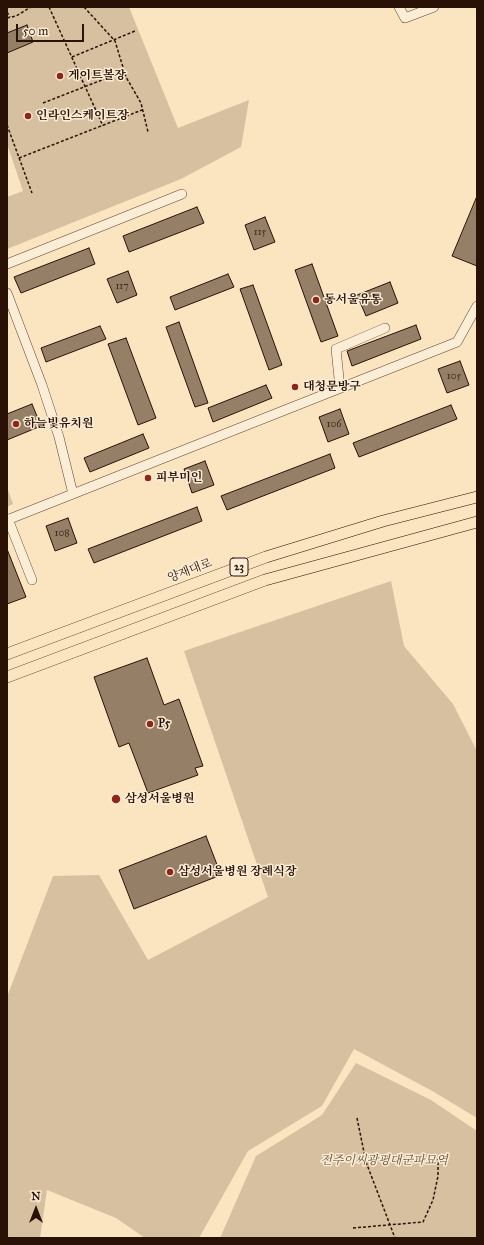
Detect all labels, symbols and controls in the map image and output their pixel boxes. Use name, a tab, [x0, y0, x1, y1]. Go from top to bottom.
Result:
scale bar	[18, 16, 86, 42]
text: 50 m	[23, 24, 48, 38]
place label: 게이트볼장	[68, 69, 126, 83]
marker: 게이트볼장	[55, 71, 65, 81]
place label: 인라인스케이트장	[36, 109, 129, 123]
marker: 인라인스케이트장	[23, 111, 33, 121]
house number: 115	[254, 227, 266, 239]
house number: 117	[115, 281, 129, 293]
place label: 동서울유통	[324, 293, 382, 307]
marker: 동서울유통	[311, 295, 321, 305]
house number: 105	[447, 371, 461, 383]
place label: 대청문방구	[303, 380, 361, 394]
marker: 대청문방구	[290, 382, 300, 392]
place label: 하늘빛유치원	[24, 417, 94, 431]
marker: 하늘빛유치원	[11, 419, 21, 429]
house number: 106	[327, 419, 341, 431]
place label: 피부미인	[156, 471, 202, 485]
marker: 피부미인	[143, 473, 153, 483]
house number: 108	[54, 528, 70, 540]
street label: 양재대로	[166, 556, 214, 586]
road number: 23	[230, 558, 248, 576]
place label: P5	[158, 717, 170, 731]
marker: P5	[145, 719, 155, 729]
place label: 삼성서울병원	[125, 792, 195, 806]
marker: 삼성서울병원	[110, 793, 122, 805]
place label: 삼성서울병원 장례식장	[178, 865, 297, 879]
marker: 삼성서울병원 장례식장	[165, 867, 175, 877]
park label: 전주이씨광평대군파묘역	[320, 1154, 448, 1168]
north arrow	[16, 1189, 56, 1229]
text: N	[31, 1190, 41, 1203]

